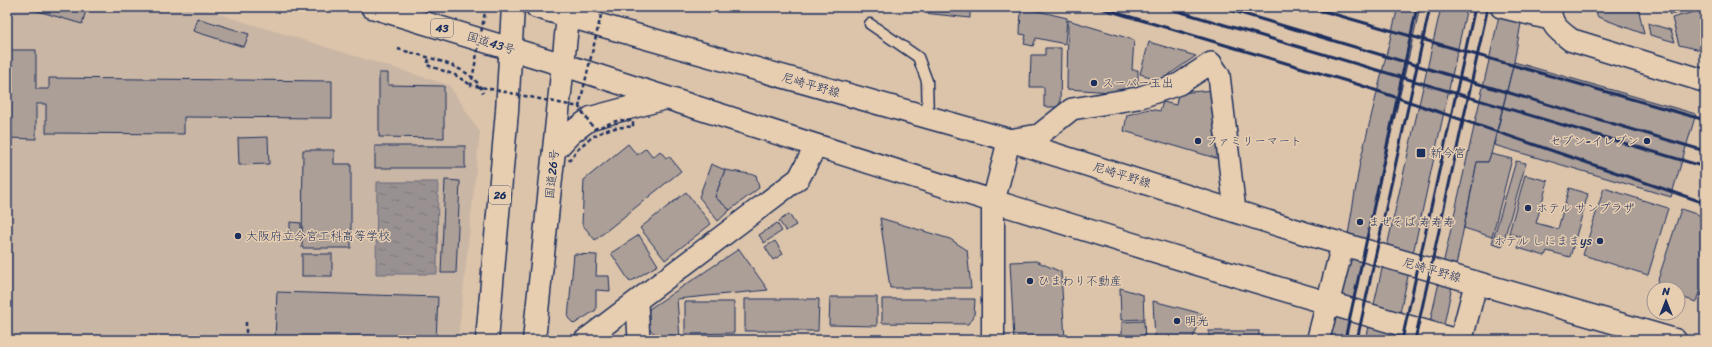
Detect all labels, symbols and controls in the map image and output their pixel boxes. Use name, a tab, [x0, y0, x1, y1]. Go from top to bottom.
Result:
road number: 43	[431, 19, 453, 37]
street label: 国道43号	[464, 25, 518, 61]
street label: 尼崎平野線	[779, 66, 843, 104]
place label: スーパー玉出	[1102, 72, 1174, 94]
marker: スーパー玉出	[1089, 78, 1099, 88]
place label: ファミリーマート	[1206, 130, 1302, 152]
place label: セブン-イレブン	[1549, 130, 1639, 152]
marker: ファミリーマート	[1193, 136, 1203, 146]
marker: セブン-イレブン	[1642, 136, 1652, 146]
place label: 新今宮	[1430, 142, 1466, 164]
marker: 新今宮	[1415, 147, 1427, 159]
street label: 国道26号	[538, 148, 566, 200]
street label: 尼崎平野線	[1090, 156, 1154, 194]
road number: 26	[489, 186, 511, 204]
place label: ホテル サンプラザ	[1536, 197, 1635, 219]
marker: ホテル サンプラザ	[1523, 203, 1533, 213]
place label: まぜそば 寿寿寿	[1368, 211, 1455, 233]
marker: まぜそば 寿寿寿	[1355, 217, 1365, 227]
place label: 大阪府立今宮工科高等学校	[246, 225, 390, 247]
place label: ホテル しにままys	[1494, 230, 1592, 252]
marker: 大阪府立今宮工科高等学校	[233, 231, 243, 241]
marker: ホテル しにままys	[1595, 236, 1605, 246]
street label: 尼崎平野線	[1400, 251, 1464, 289]
place label: ひまわり不動産	[1038, 270, 1122, 292]
marker: ひまわり不動産	[1025, 276, 1035, 286]
north arrow	[1646, 281, 1686, 321]
text: N	[1661, 282, 1670, 301]
place label: 明光	[1185, 310, 1209, 332]
marker: 明光	[1172, 316, 1182, 326]

